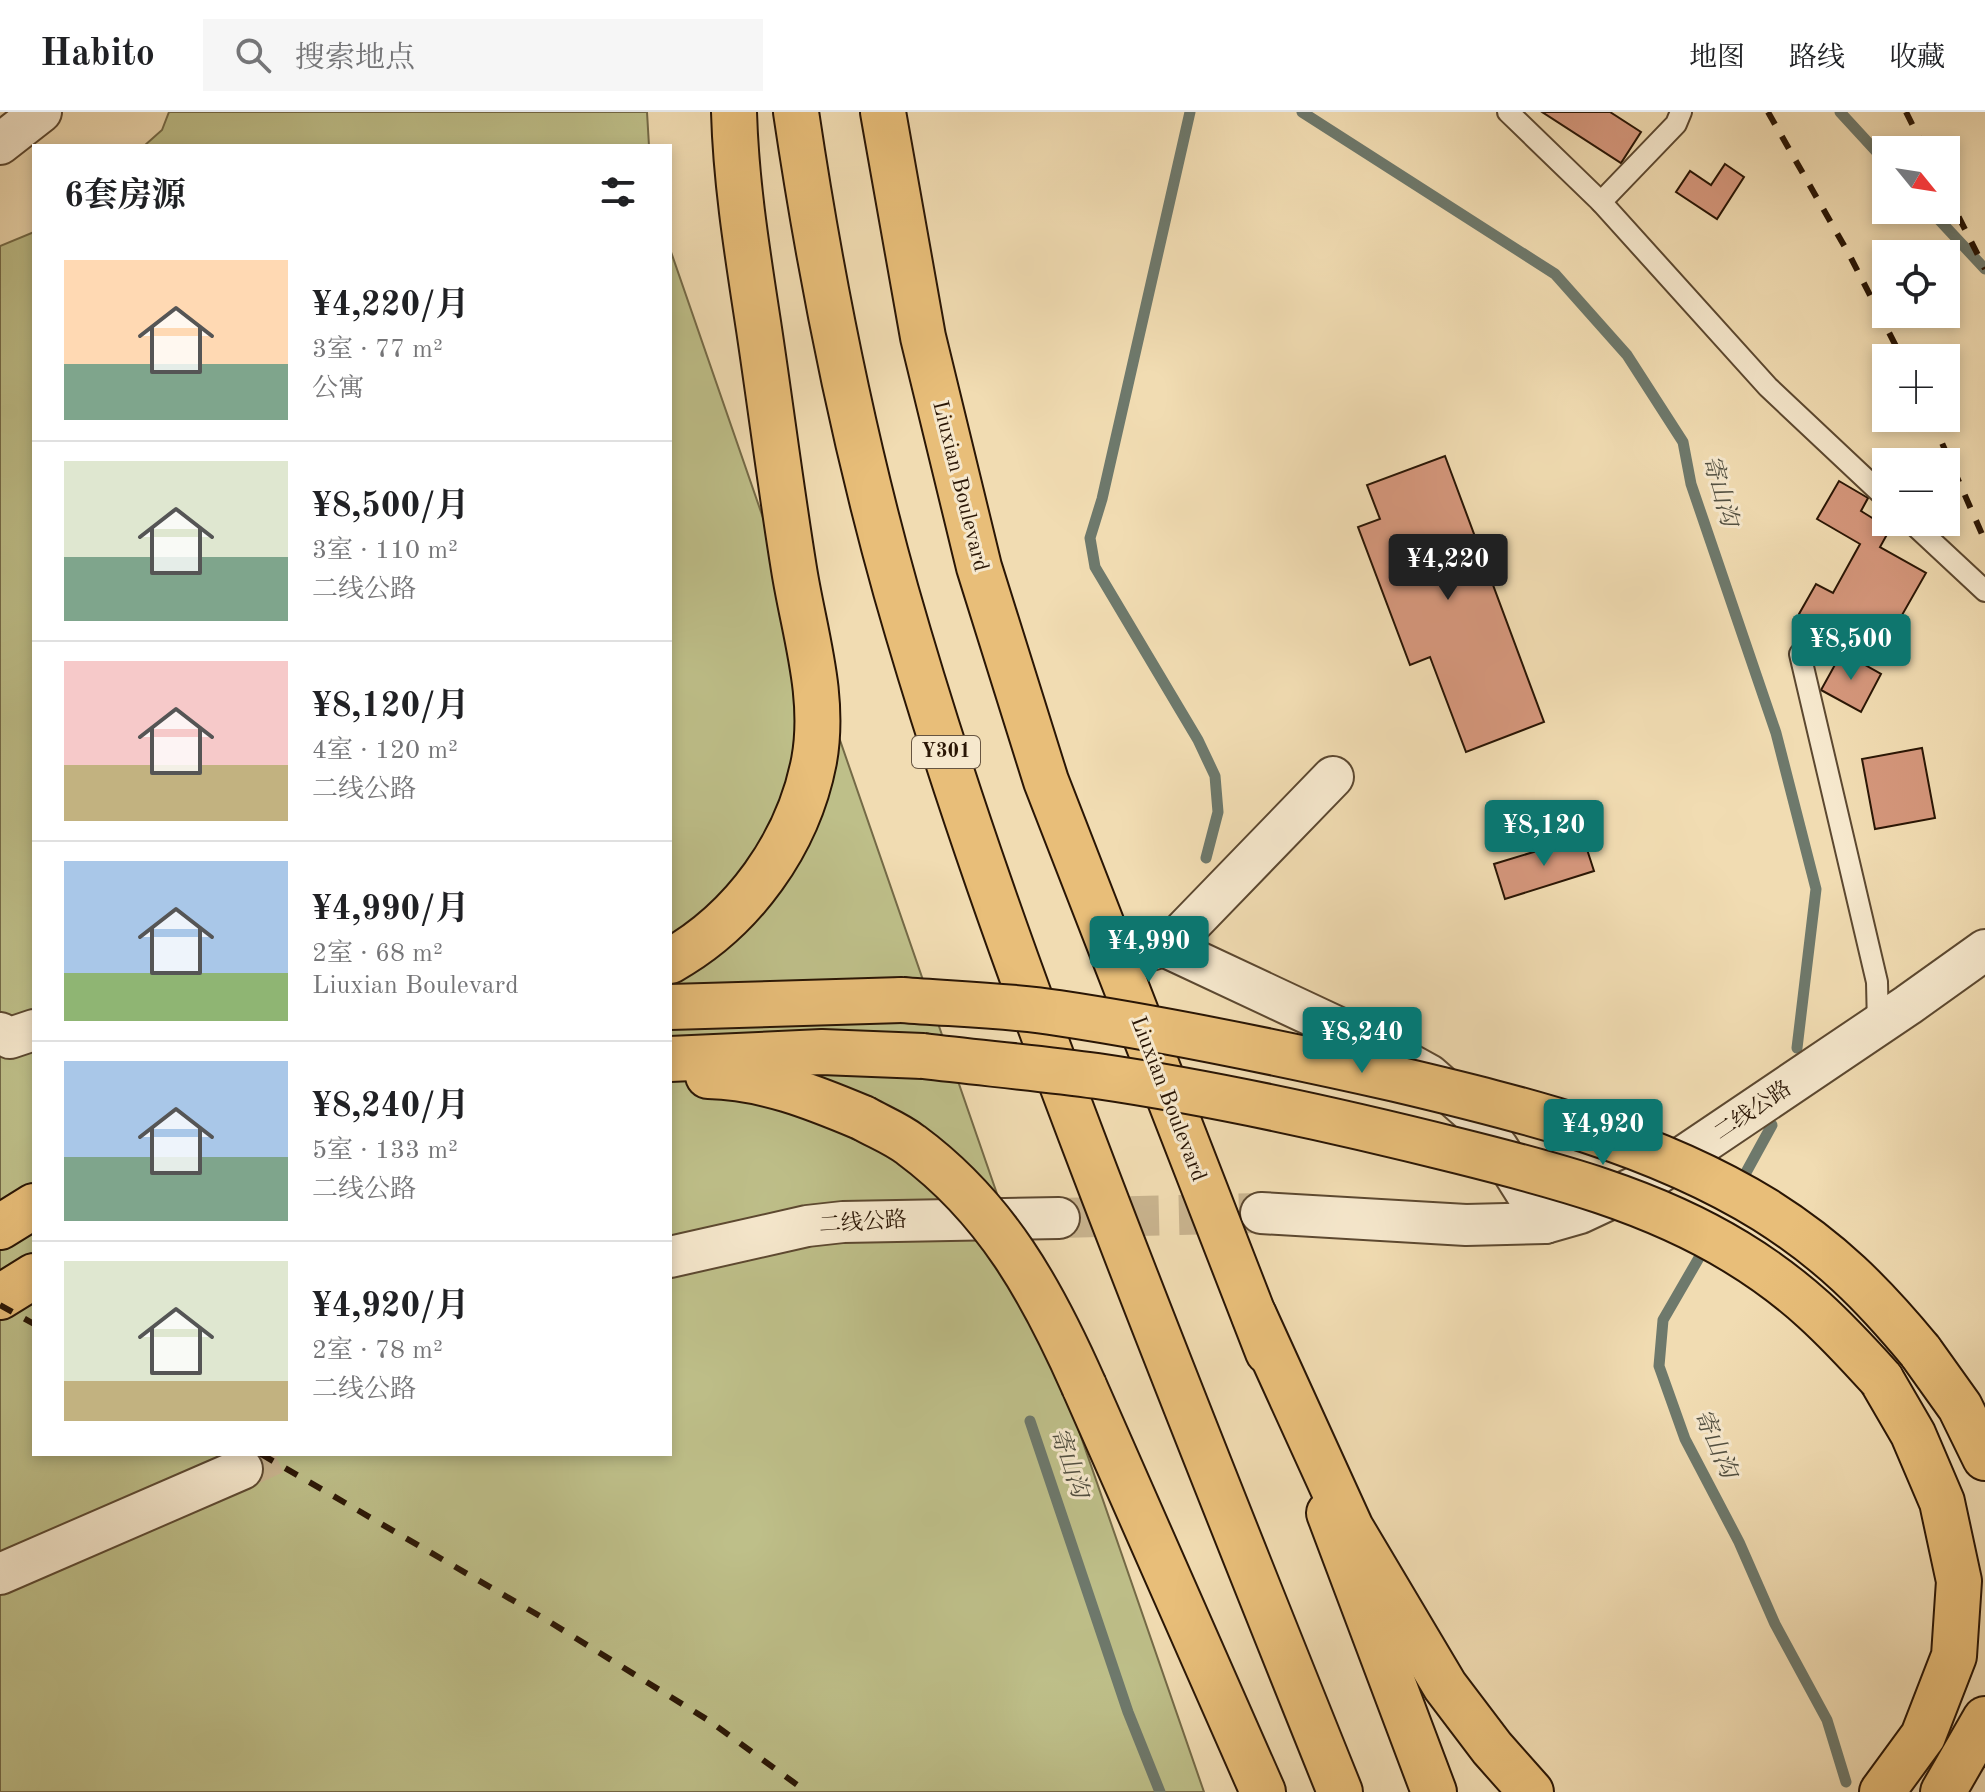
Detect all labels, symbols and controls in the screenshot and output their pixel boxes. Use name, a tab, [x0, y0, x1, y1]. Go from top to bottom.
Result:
search box	[203, 19, 763, 91]
icon: search	[231, 33, 275, 77]
text: Habito	[40, 36, 155, 74]
text: 搜索地点	[295, 44, 415, 74]
text: 地图	[1689, 45, 1745, 73]
text: 路线	[1789, 45, 1845, 73]
text: 收藏	[1889, 45, 1945, 73]
north arrow	[1872, 136, 1960, 224]
map controls	[1872, 136, 1960, 536]
icon: filters	[596, 170, 640, 214]
text: 6套房源	[64, 180, 186, 214]
button: locate	[1872, 240, 1960, 328]
text: ¥4,220/月	[312, 289, 469, 323]
icon: home	[128, 292, 224, 388]
text: 3室 · 77 m²	[312, 337, 443, 363]
button: +	[1872, 344, 1960, 432]
text: 公寓	[312, 376, 364, 402]
street label: Liuxian Boulevard	[928, 398, 992, 574]
button: −	[1872, 448, 1960, 536]
water label: 寄山沟	[1698, 452, 1744, 533]
text: ¥8,500/月	[312, 490, 469, 524]
icon: home	[128, 493, 224, 589]
pin: ¥4,220	[1383, 534, 1513, 602]
text: 3室 · 110 m²	[312, 538, 458, 564]
text: ¥4,220	[1407, 547, 1489, 573]
text: 二线公路	[312, 577, 416, 603]
pin: ¥8,500	[1786, 614, 1916, 682]
text: ¥8,500	[1810, 627, 1892, 653]
text: ¥8,120/月	[312, 690, 469, 724]
icon: home	[128, 693, 224, 789]
road number: Y301	[912, 736, 980, 768]
text: 4室 · 120 m²	[312, 738, 458, 764]
text: 二线公路	[312, 777, 416, 803]
pin: ¥8,120	[1479, 800, 1609, 868]
text: ¥8,120	[1503, 813, 1585, 839]
icon: home	[128, 893, 224, 989]
text: ¥4,990/月	[312, 893, 469, 927]
pin: ¥4,990	[1084, 916, 1214, 984]
text: ¥4,990	[1108, 929, 1190, 955]
text: 2室 · 68 m²	[312, 941, 443, 967]
text: Liuxian Boulevard	[312, 973, 519, 999]
pin: ¥8,240	[1297, 1007, 1427, 1075]
street label: Liuxian Boulevard	[1126, 1013, 1210, 1185]
text: ¥8,240	[1321, 1020, 1403, 1046]
street label: 二线公路	[1709, 1076, 1796, 1145]
text: ¥8,240/月	[312, 1090, 469, 1124]
icon: home	[128, 1093, 224, 1189]
pin: ¥4,920	[1538, 1099, 1668, 1167]
text: ¥4,920	[1562, 1112, 1644, 1138]
text: 5室 · 133 m²	[312, 1138, 458, 1164]
text: 二线公路	[312, 1177, 416, 1203]
street label: 二线公路	[818, 1207, 908, 1237]
text: ¥4,920/月	[312, 1290, 469, 1324]
icon: home	[128, 1293, 224, 1389]
text: 2室 · 78 m²	[312, 1338, 443, 1364]
text: 二线公路	[312, 1377, 416, 1403]
water label: 寄山沟	[1688, 1405, 1744, 1485]
water label: 寄山沟	[1045, 1424, 1095, 1505]

